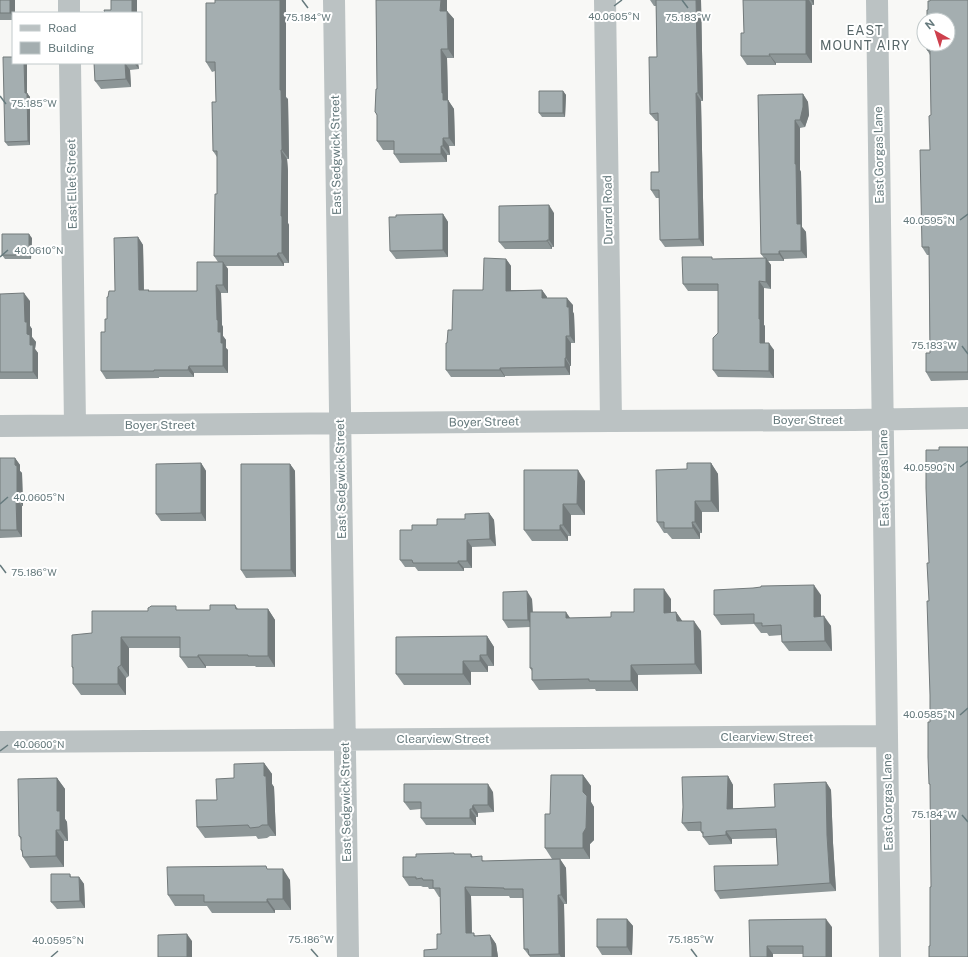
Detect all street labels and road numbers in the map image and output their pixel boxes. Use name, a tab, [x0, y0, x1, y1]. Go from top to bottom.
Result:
street label: East Sedgwick Street	[328, 94, 344, 215]
street label: East Gorgas Lane	[871, 106, 887, 204]
street label: East Ellet Street	[64, 138, 80, 229]
street label: Durard Road	[600, 175, 616, 245]
street label: Boyer Street	[773, 413, 844, 427]
street label: Boyer Street	[449, 414, 520, 430]
street label: Boyer Street	[125, 418, 196, 432]
street label: East Sedgwick Street	[333, 418, 349, 539]
street label: East Gorgas Lane	[876, 429, 892, 527]
street label: Clearview Street	[721, 730, 814, 744]
street label: Clearview Street	[397, 732, 490, 746]
street label: East Sedgwick Street	[338, 741, 354, 862]
street label: East Gorgas Lane	[880, 753, 896, 851]

